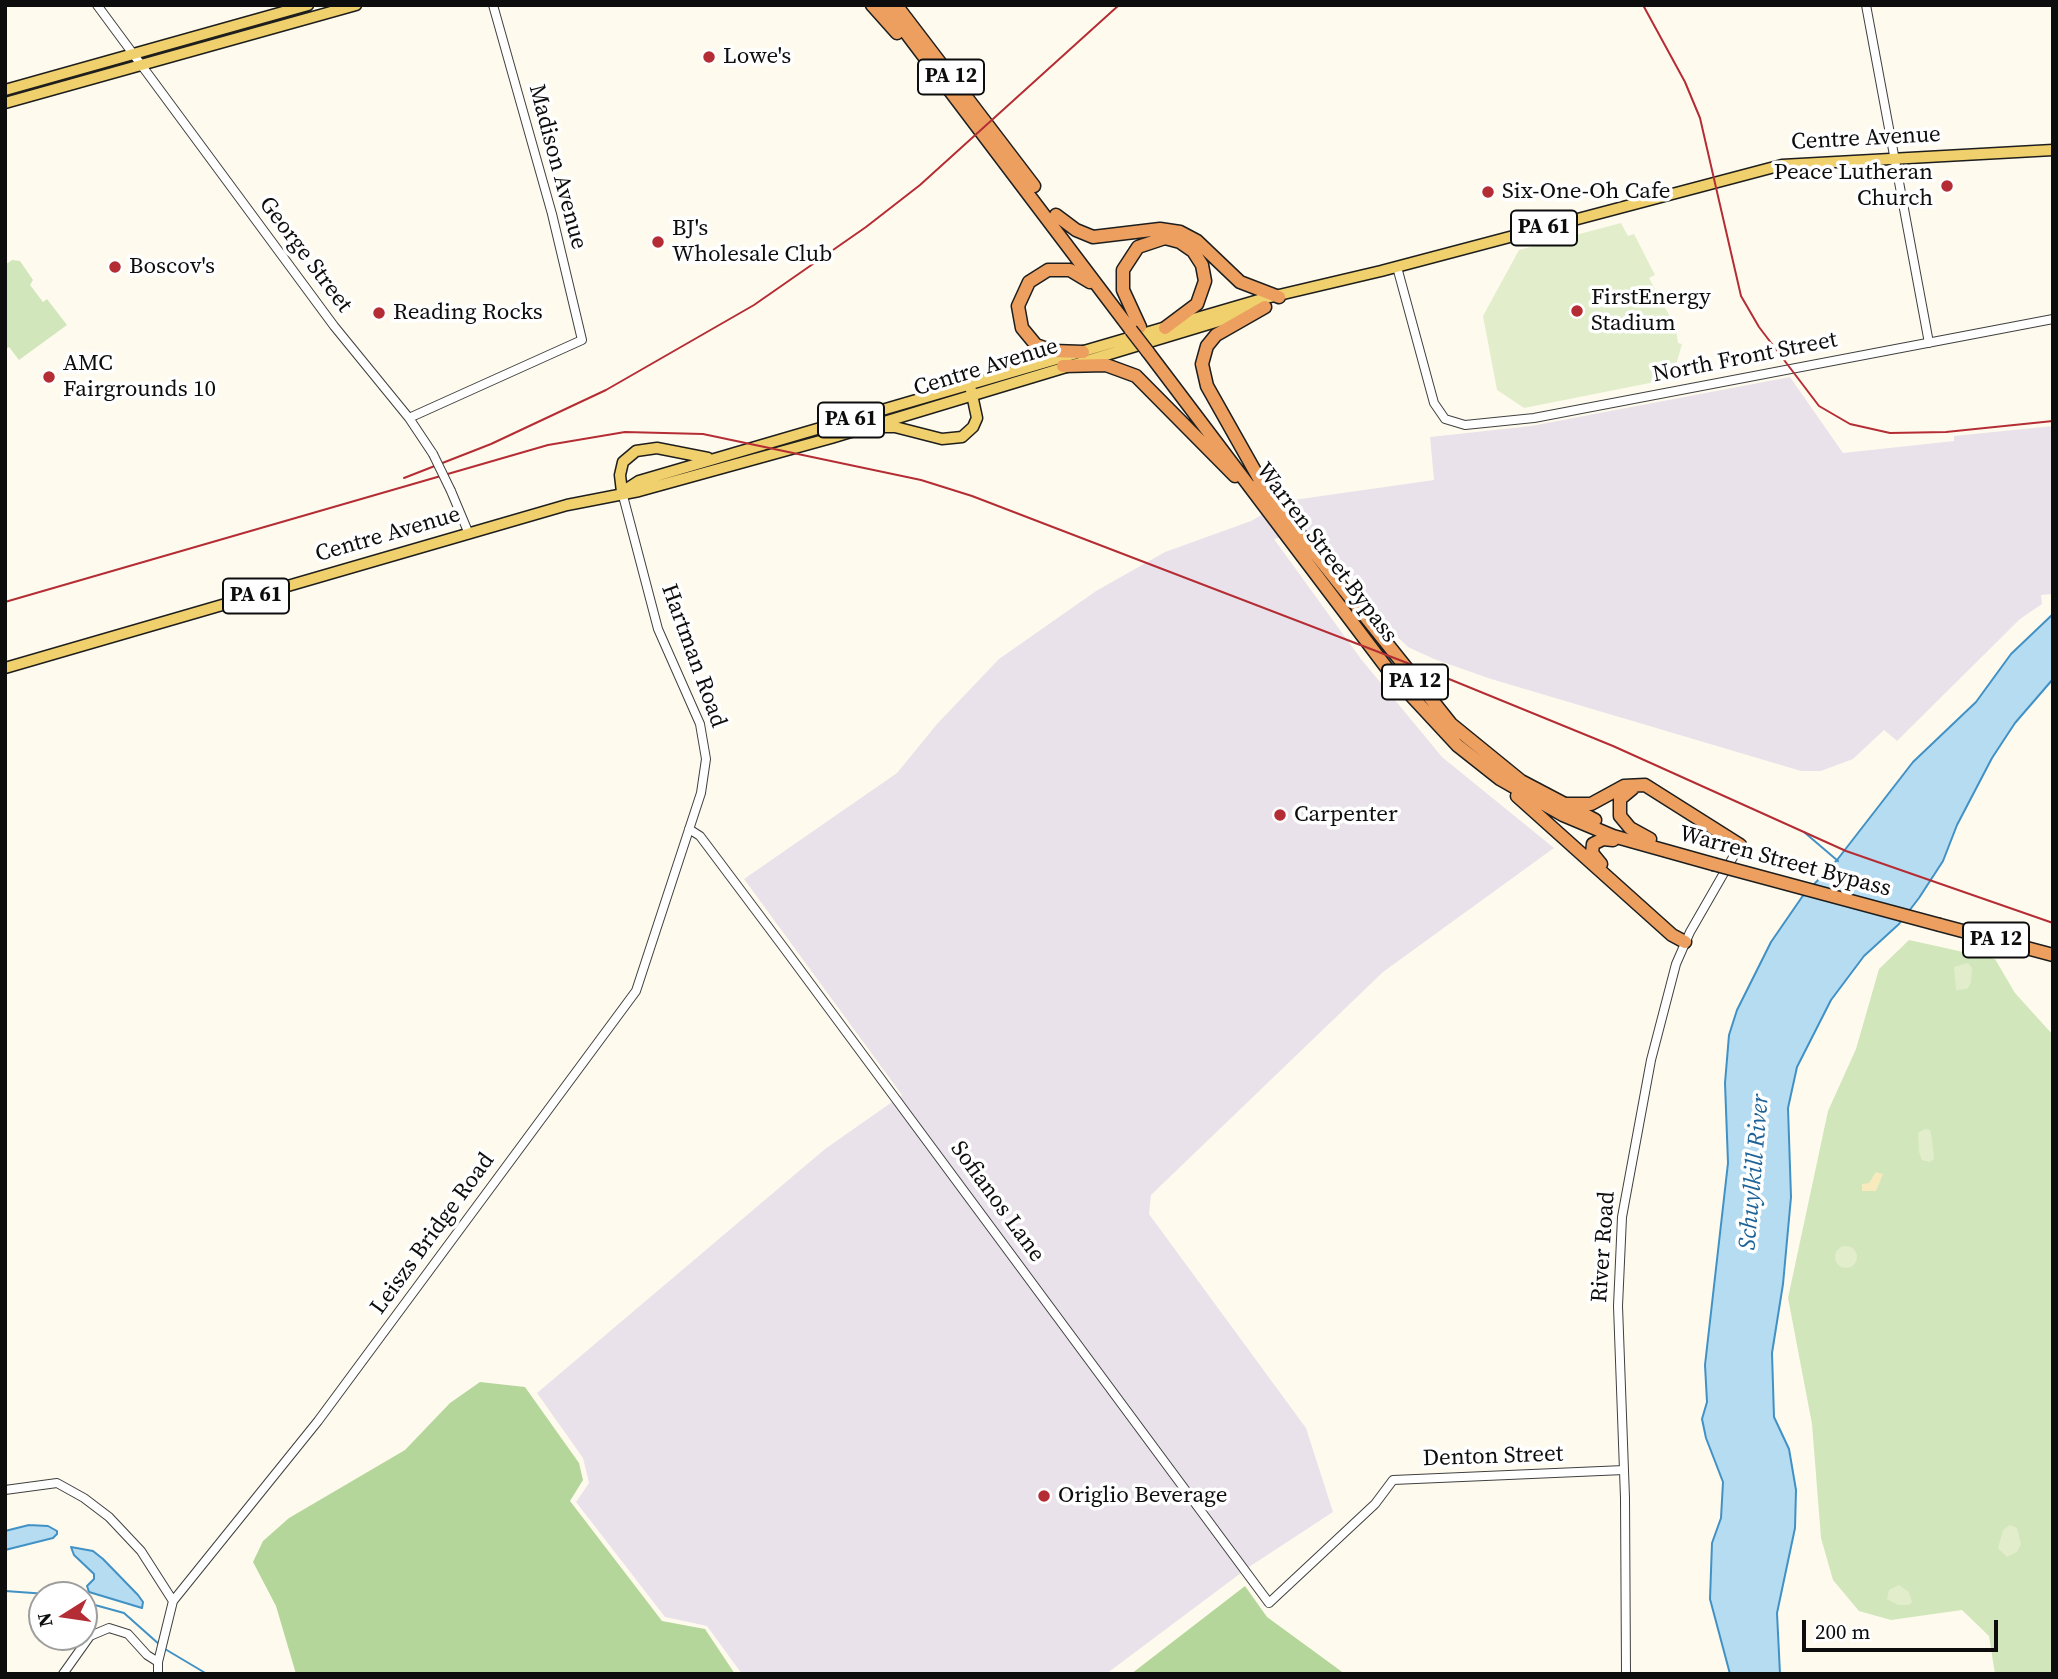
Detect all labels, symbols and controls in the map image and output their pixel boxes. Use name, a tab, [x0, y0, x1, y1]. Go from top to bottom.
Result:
place label: Lowe's	[723, 43, 791, 71]
marker: Lowe's	[701, 49, 717, 65]
road number: PA 12	[918, 60, 984, 94]
street label: Madison Avenue	[522, 82, 592, 252]
street label: Centre Avenue	[1791, 121, 1941, 157]
place label: Peace Lutheran Church	[1774, 159, 1933, 213]
place label: Six-One-Oh Cafe	[1502, 178, 1670, 206]
marker: Peace Lutheran Church	[1939, 178, 1955, 194]
marker: Six-One-Oh Cafe	[1480, 184, 1496, 200]
street label: George Street	[253, 192, 357, 318]
road number: PA 61	[1511, 210, 1577, 246]
place label: BJ's Wholesale Club	[672, 215, 832, 269]
marker: BJ's Wholesale Club	[650, 234, 666, 250]
place label: Boscov's	[129, 253, 215, 281]
marker: Boscov's	[107, 259, 123, 275]
place label: FirstEnergy Stadium	[1591, 284, 1711, 338]
place label: Reading Rocks	[393, 299, 543, 327]
marker: FirstEnergy Stadium	[1569, 303, 1585, 319]
marker: Reading Rocks	[371, 305, 387, 321]
street label: North Front Street	[1651, 327, 1839, 389]
street label: Centre Avenue	[910, 333, 1062, 403]
place label: AMC Fairgrounds 10	[63, 350, 216, 404]
marker: AMC Fairgrounds 10	[41, 369, 57, 385]
road number: PA 61	[818, 402, 884, 438]
street label: Warren Street Bypass	[1249, 458, 1403, 648]
street label: Centre Avenue	[312, 501, 464, 569]
road number: PA 61	[223, 578, 289, 614]
street label: Hartman Road	[654, 581, 732, 731]
road number: PA 12	[1382, 664, 1448, 700]
place label: Carpenter	[1294, 801, 1398, 829]
marker: Carpenter	[1272, 807, 1288, 823]
street label: Warren Street Bypass	[1676, 820, 1894, 904]
road number: PA 12	[1963, 922, 2029, 958]
water label: Schuylkill River	[1734, 1093, 1776, 1251]
street label: Sofianos Lane	[944, 1136, 1050, 1268]
street label: Leiszs Bridge Road	[365, 1148, 501, 1320]
street label: River Road	[1586, 1190, 1622, 1304]
street label: Denton Street	[1422, 1441, 1564, 1473]
place label: Origlio Beverage	[1058, 1482, 1227, 1510]
marker: Origlio Beverage	[1036, 1488, 1052, 1504]
north arrow	[28, 1581, 98, 1651]
scale bar	[1806, 1606, 2002, 1650]
text: N	[30, 1610, 59, 1629]
text: 200 m	[1815, 1617, 1870, 1646]

